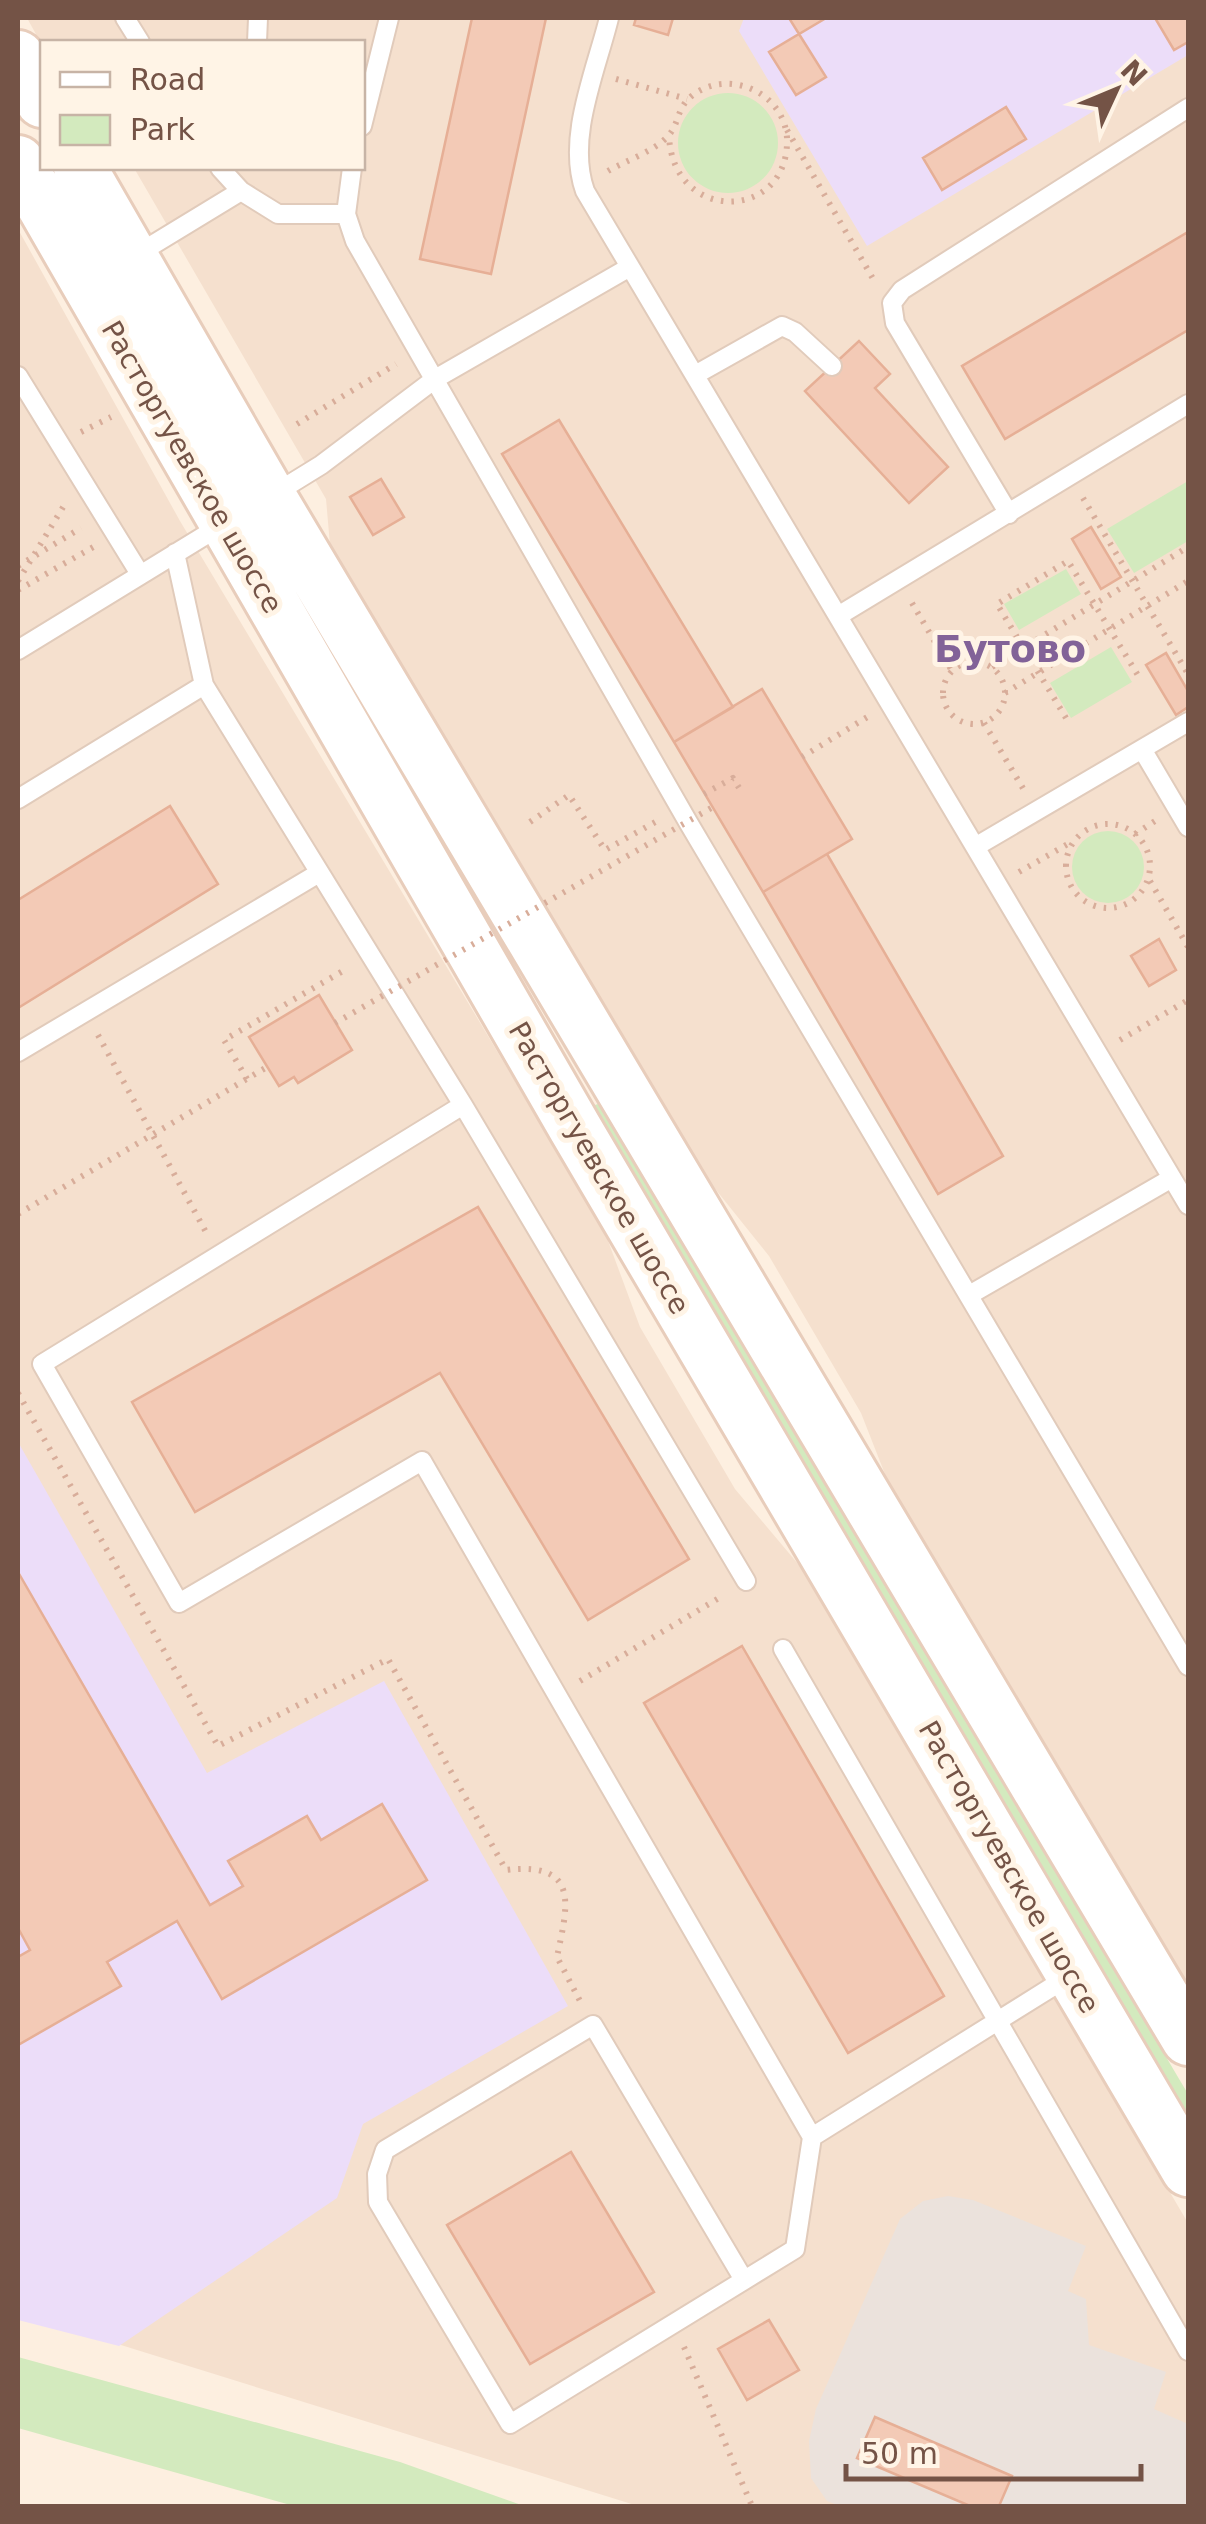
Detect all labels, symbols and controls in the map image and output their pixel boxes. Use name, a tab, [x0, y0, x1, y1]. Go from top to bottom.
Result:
legend	[40, 40, 365, 170]
north arrow	[1066, 40, 1166, 140]
text: N	[1114, 53, 1154, 93]
text: Road	[130, 62, 205, 97]
text: Park	[130, 112, 195, 147]
street label: Расторгуевское шоссе	[95, 315, 289, 619]
district label: Бутово	[934, 627, 1086, 671]
street label: Расторгуевское шоссе	[502, 1016, 696, 1320]
street label: Расторгуевское шоссе	[912, 1715, 1106, 2019]
scale bar	[846, 2419, 1141, 2481]
text: 50 m	[861, 2436, 938, 2471]

